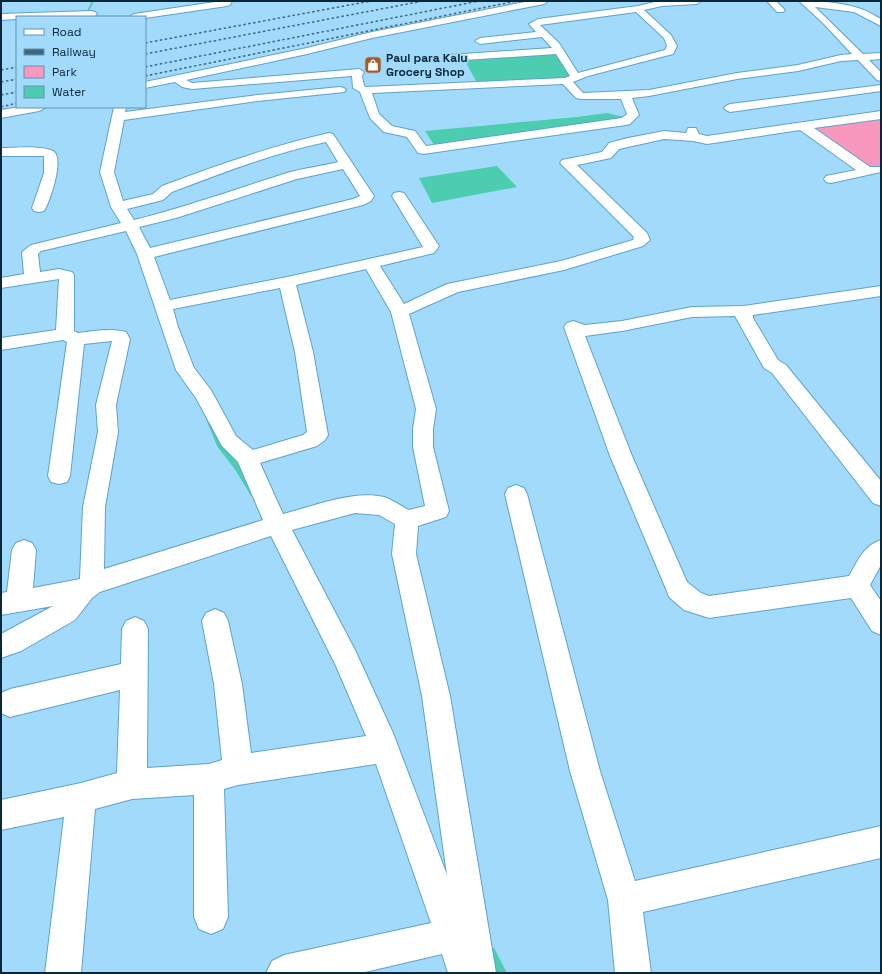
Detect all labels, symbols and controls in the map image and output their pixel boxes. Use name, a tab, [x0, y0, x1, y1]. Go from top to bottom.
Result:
legend	[16, 16, 146, 108]
text: Road	[52, 24, 81, 40]
text: Railway	[52, 44, 96, 60]
place label: Paul para Kalu Grocery Shop	[386, 50, 468, 80]
shop icon: Paul para Kalu Grocery Shop	[363, 55, 383, 75]
text: Park	[52, 64, 77, 80]
text: Water	[52, 84, 86, 100]

